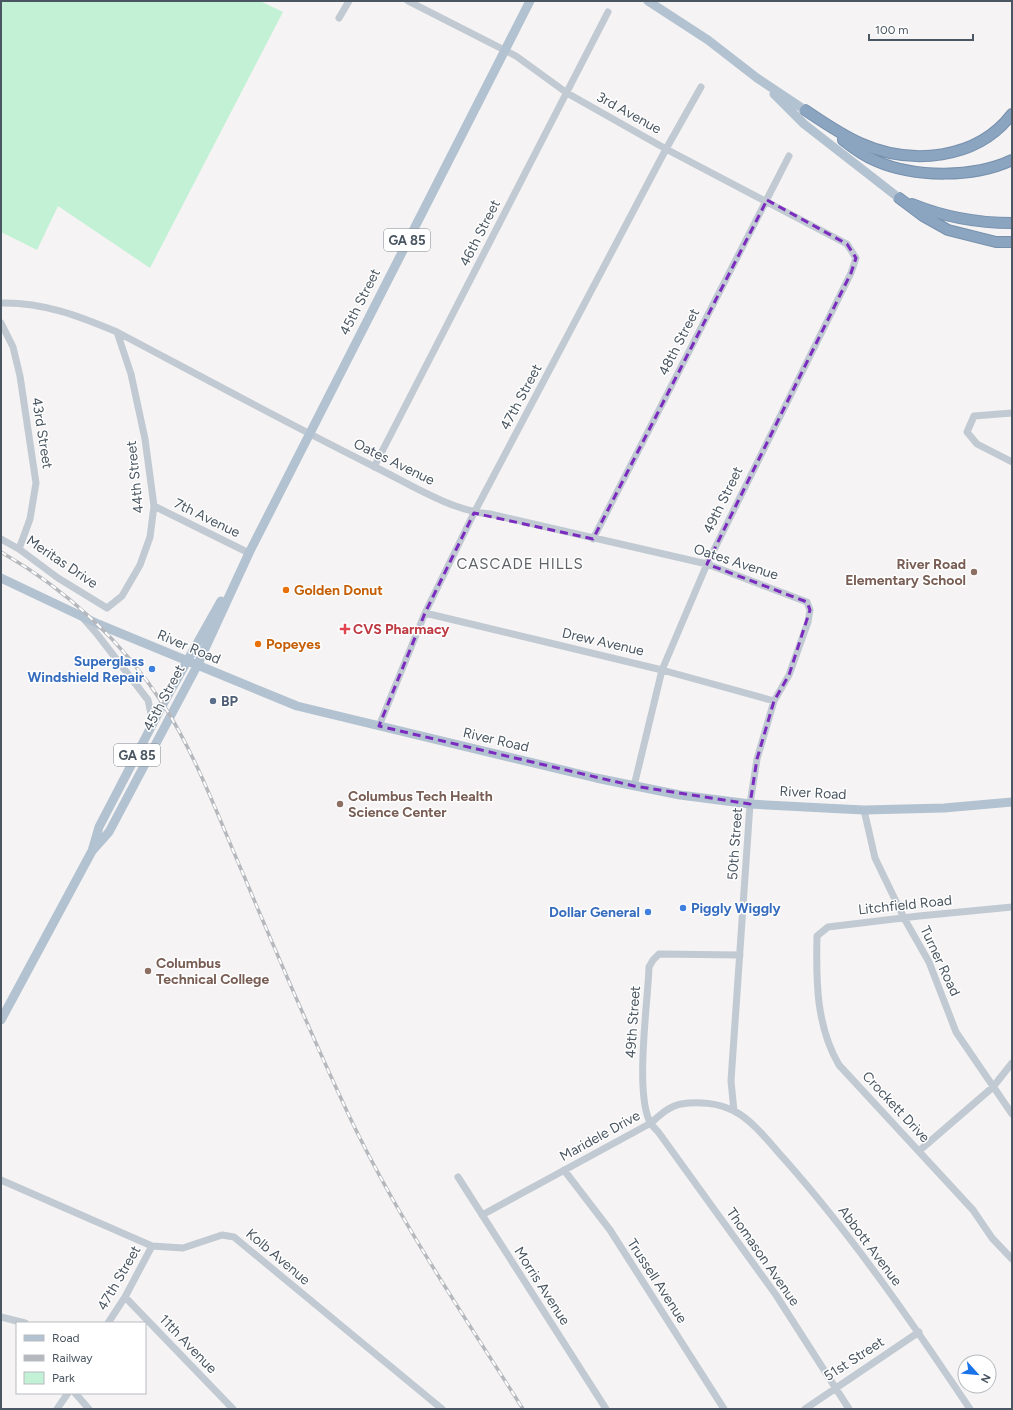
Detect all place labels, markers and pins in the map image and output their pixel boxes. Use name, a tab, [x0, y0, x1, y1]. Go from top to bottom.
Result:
place label: River Road Elementary School	[845, 556, 966, 589]
marker: River Road Elementary School	[969, 567, 979, 577]
place label: Golden Donut	[294, 582, 383, 599]
marker: Golden Donut	[281, 585, 291, 595]
place label: CVS Pharmacy	[353, 621, 450, 638]
marker: CVS Pharmacy	[340, 624, 350, 634]
place label: Popeyes	[266, 636, 321, 653]
marker: Popeyes	[253, 639, 263, 649]
place label: Superglass Windshield Repair	[28, 653, 145, 686]
marker: Superglass Windshield Repair	[147, 664, 157, 674]
place label: BP	[221, 693, 239, 710]
marker: BP	[208, 696, 218, 706]
place label: Columbus Tech Health Science Center	[348, 788, 493, 821]
marker: Columbus Tech Health Science Center	[335, 799, 345, 809]
place label: Piggly Wiggly	[691, 900, 782, 917]
marker: Piggly Wiggly	[678, 903, 688, 913]
place label: Dollar General	[549, 904, 640, 921]
marker: Dollar General	[643, 907, 653, 917]
place label: Columbus Technical College	[156, 955, 269, 988]
marker: Columbus Technical College	[143, 966, 153, 976]

